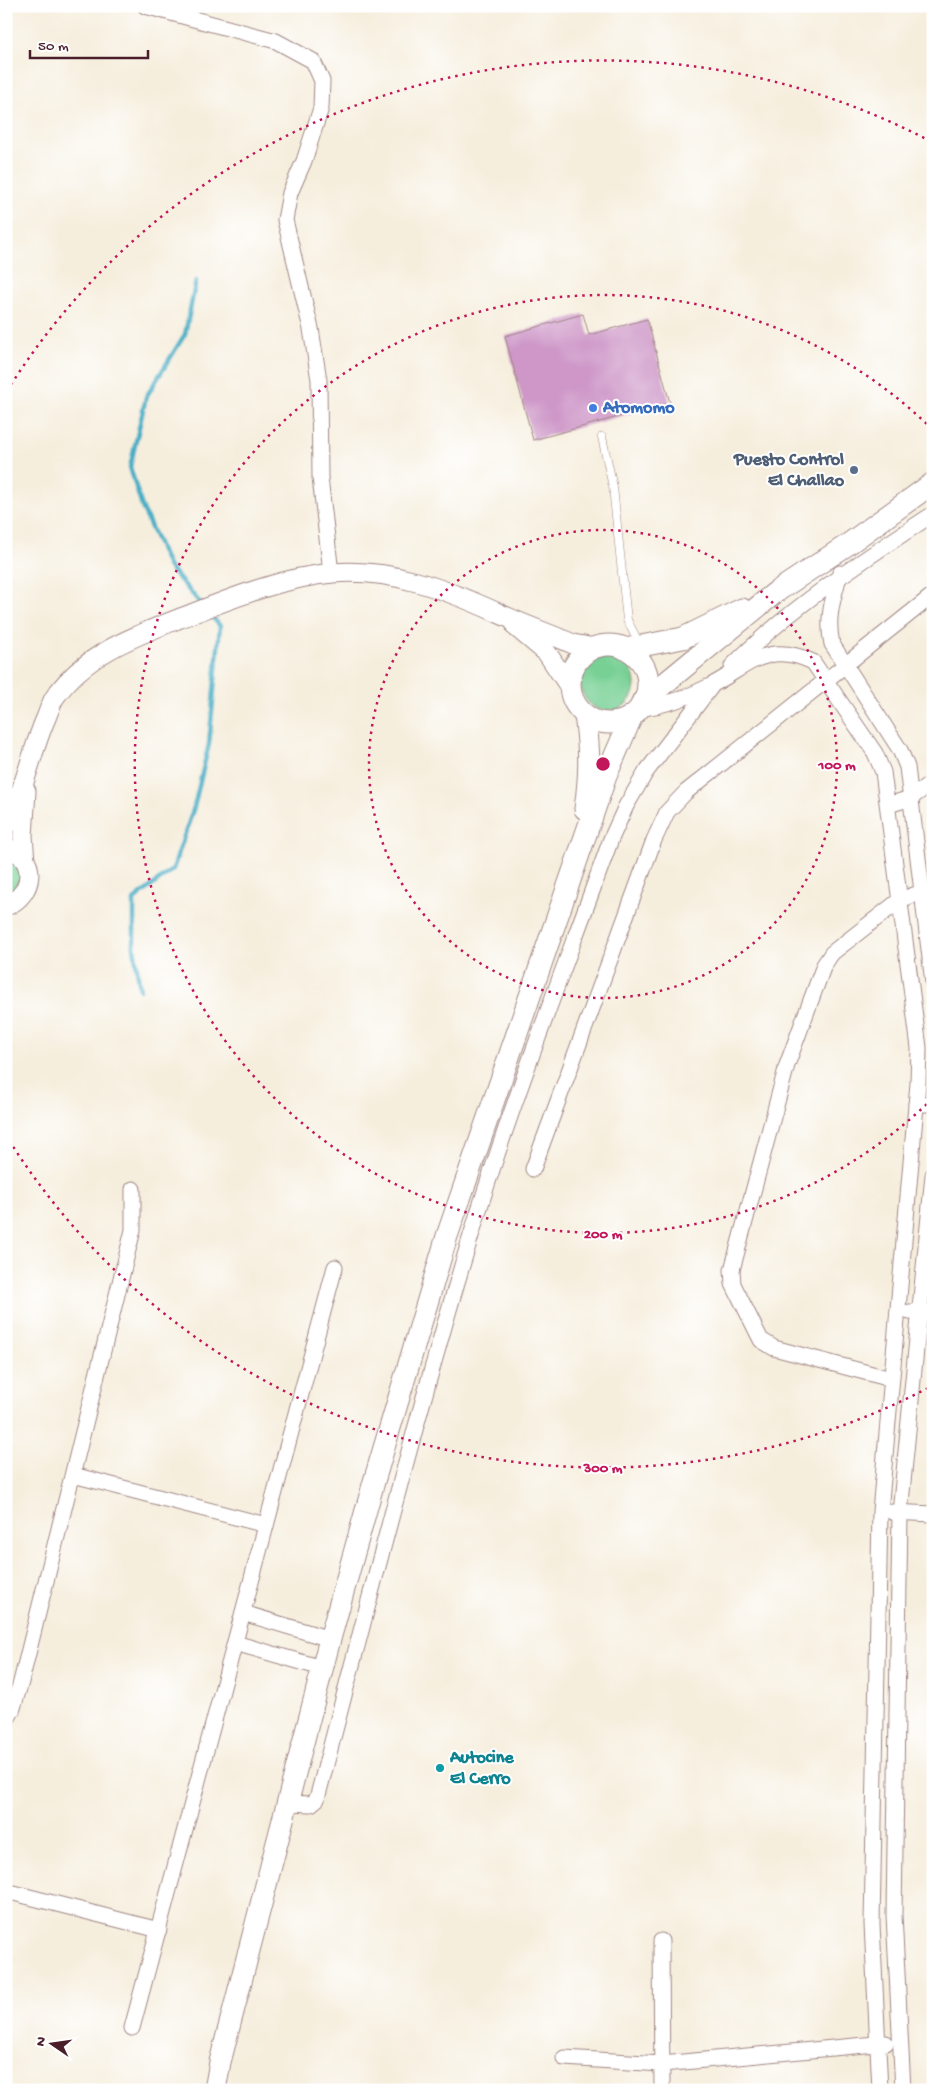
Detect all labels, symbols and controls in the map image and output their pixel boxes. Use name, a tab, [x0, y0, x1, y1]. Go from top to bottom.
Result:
scale bar	[30, 28, 148, 60]
text: 50 m	[38, 38, 69, 56]
place label: Atomomo	[602, 398, 675, 419]
marker: Atomomo	[587, 402, 599, 414]
place label: Puesto Control El Challao	[733, 450, 845, 492]
marker: Puesto Control El Challao	[848, 464, 860, 476]
centre of rings	[594, 755, 612, 773]
text: 100 m	[817, 757, 856, 775]
text: 200 m	[584, 1226, 623, 1244]
text: 300 m	[582, 1460, 623, 1478]
place label: Autocine El Cerro	[449, 1748, 514, 1790]
marker: Autocine El Cerro	[434, 1762, 446, 1774]
north arrow	[28, 2018, 78, 2068]
text: N	[32, 2035, 51, 2048]

